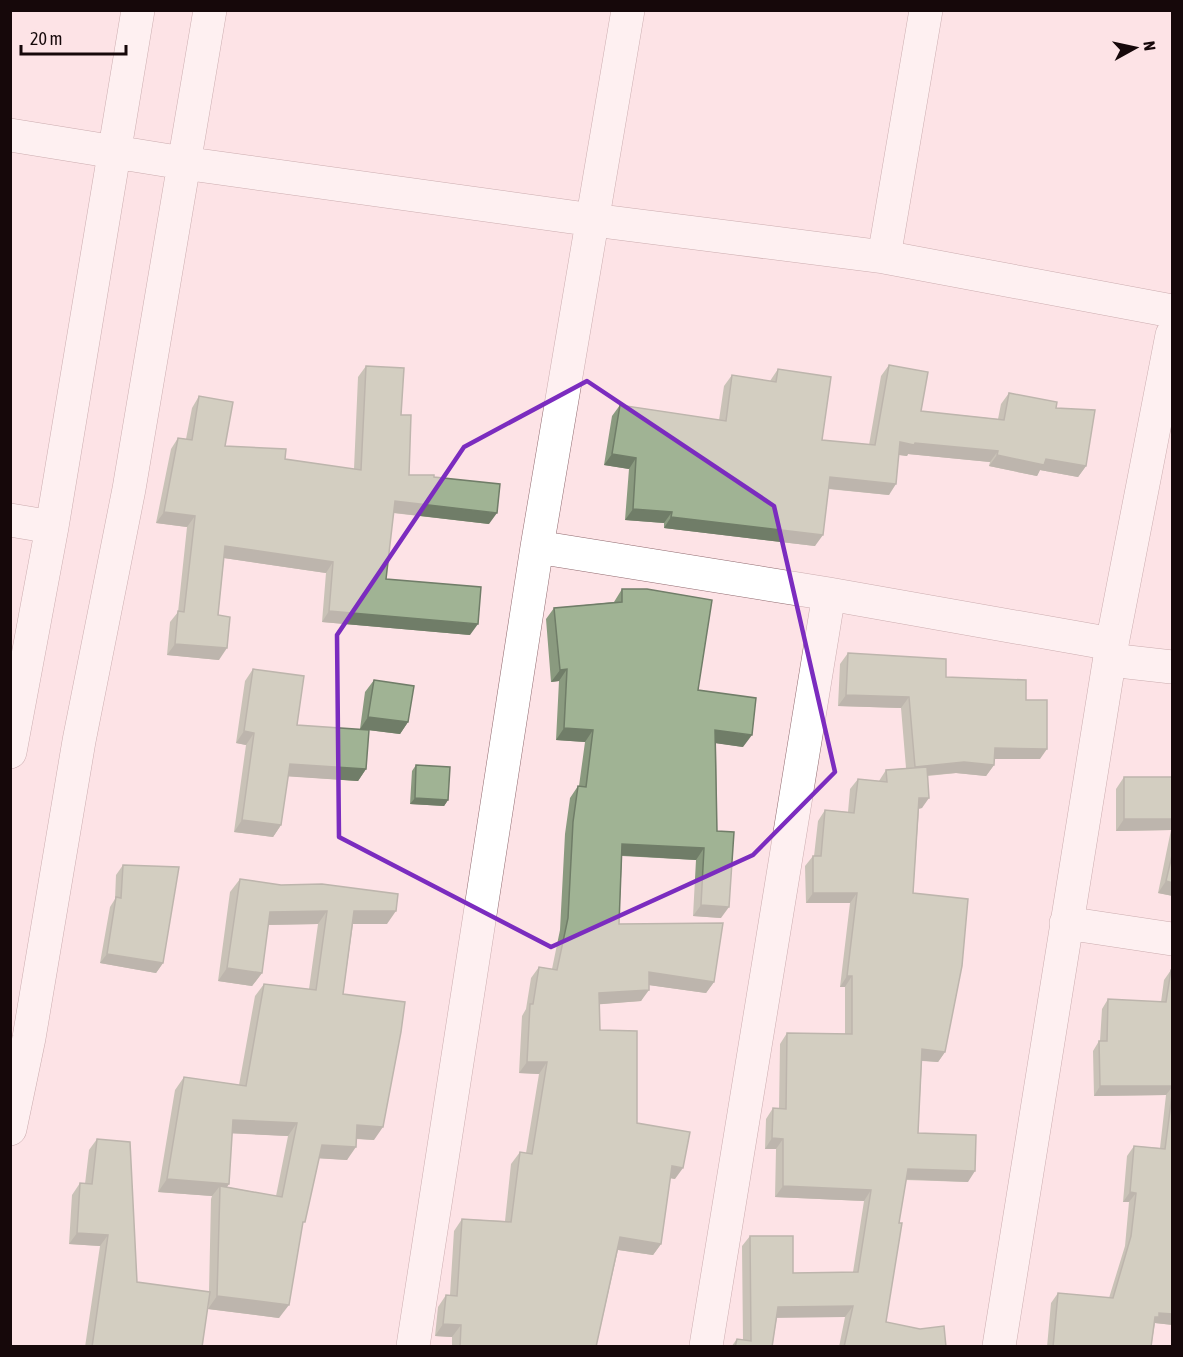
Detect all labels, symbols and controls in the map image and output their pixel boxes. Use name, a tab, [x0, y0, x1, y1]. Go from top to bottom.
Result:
scale bar	[21, 18, 126, 56]
north arrow	[1105, 18, 1165, 78]
text: 20 m	[30, 28, 62, 49]
text: N	[1140, 40, 1159, 52]

